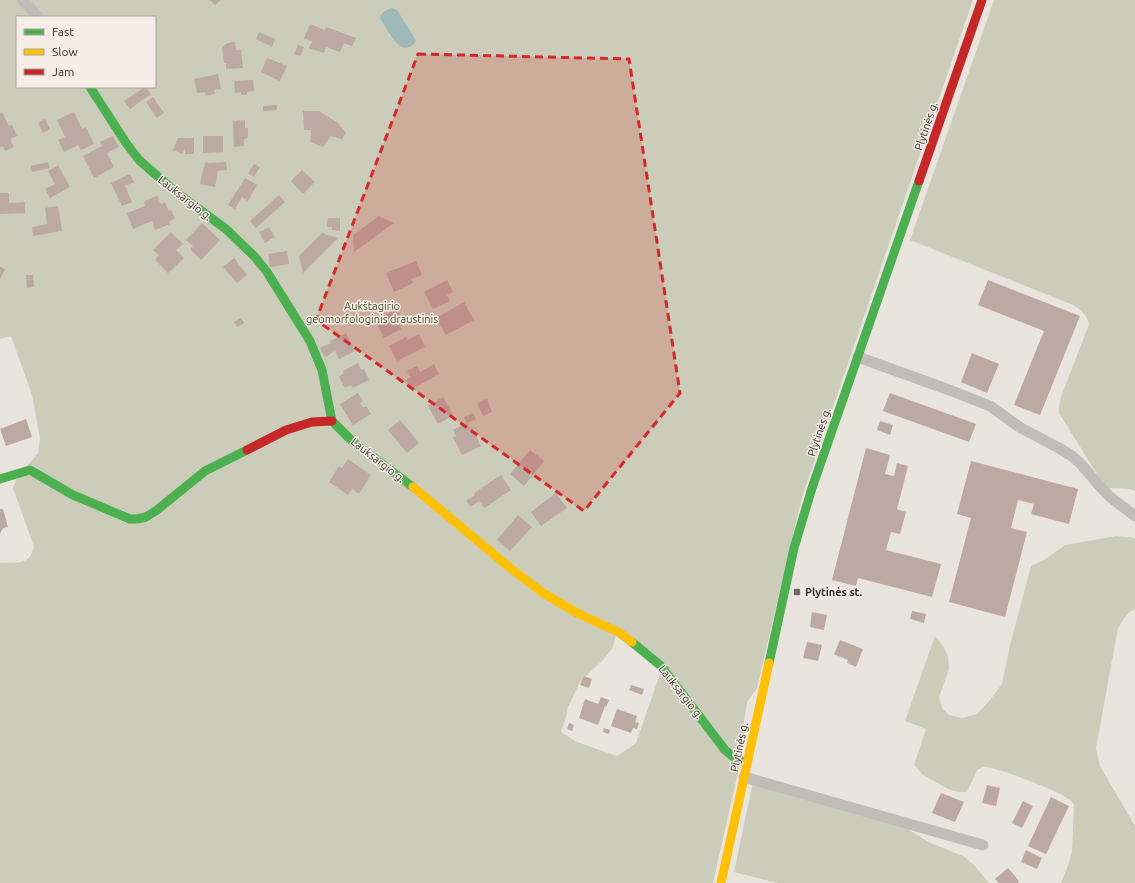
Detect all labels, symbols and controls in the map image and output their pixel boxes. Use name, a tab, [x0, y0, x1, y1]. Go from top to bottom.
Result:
legend	[16, 16, 156, 88]
text: Fast	[52, 25, 74, 38]
text: Slow	[52, 45, 78, 58]
text: Jam	[52, 65, 74, 78]
street label: Plytinės g.	[912, 100, 940, 152]
street label: Lauksargio g.	[156, 173, 214, 223]
park label: Aukštagirio geomorfologinis draustinis	[306, 300, 438, 325]
street label: Plytinės g.	[805, 406, 833, 458]
street label: Lauksargio g.	[349, 435, 407, 485]
place label: Plytinės st.	[805, 586, 863, 598]
marker: Plytinės st.	[792, 587, 802, 597]
street label: Lauksargio g.	[656, 663, 706, 721]
street label: Plytinės g.	[728, 721, 750, 773]

